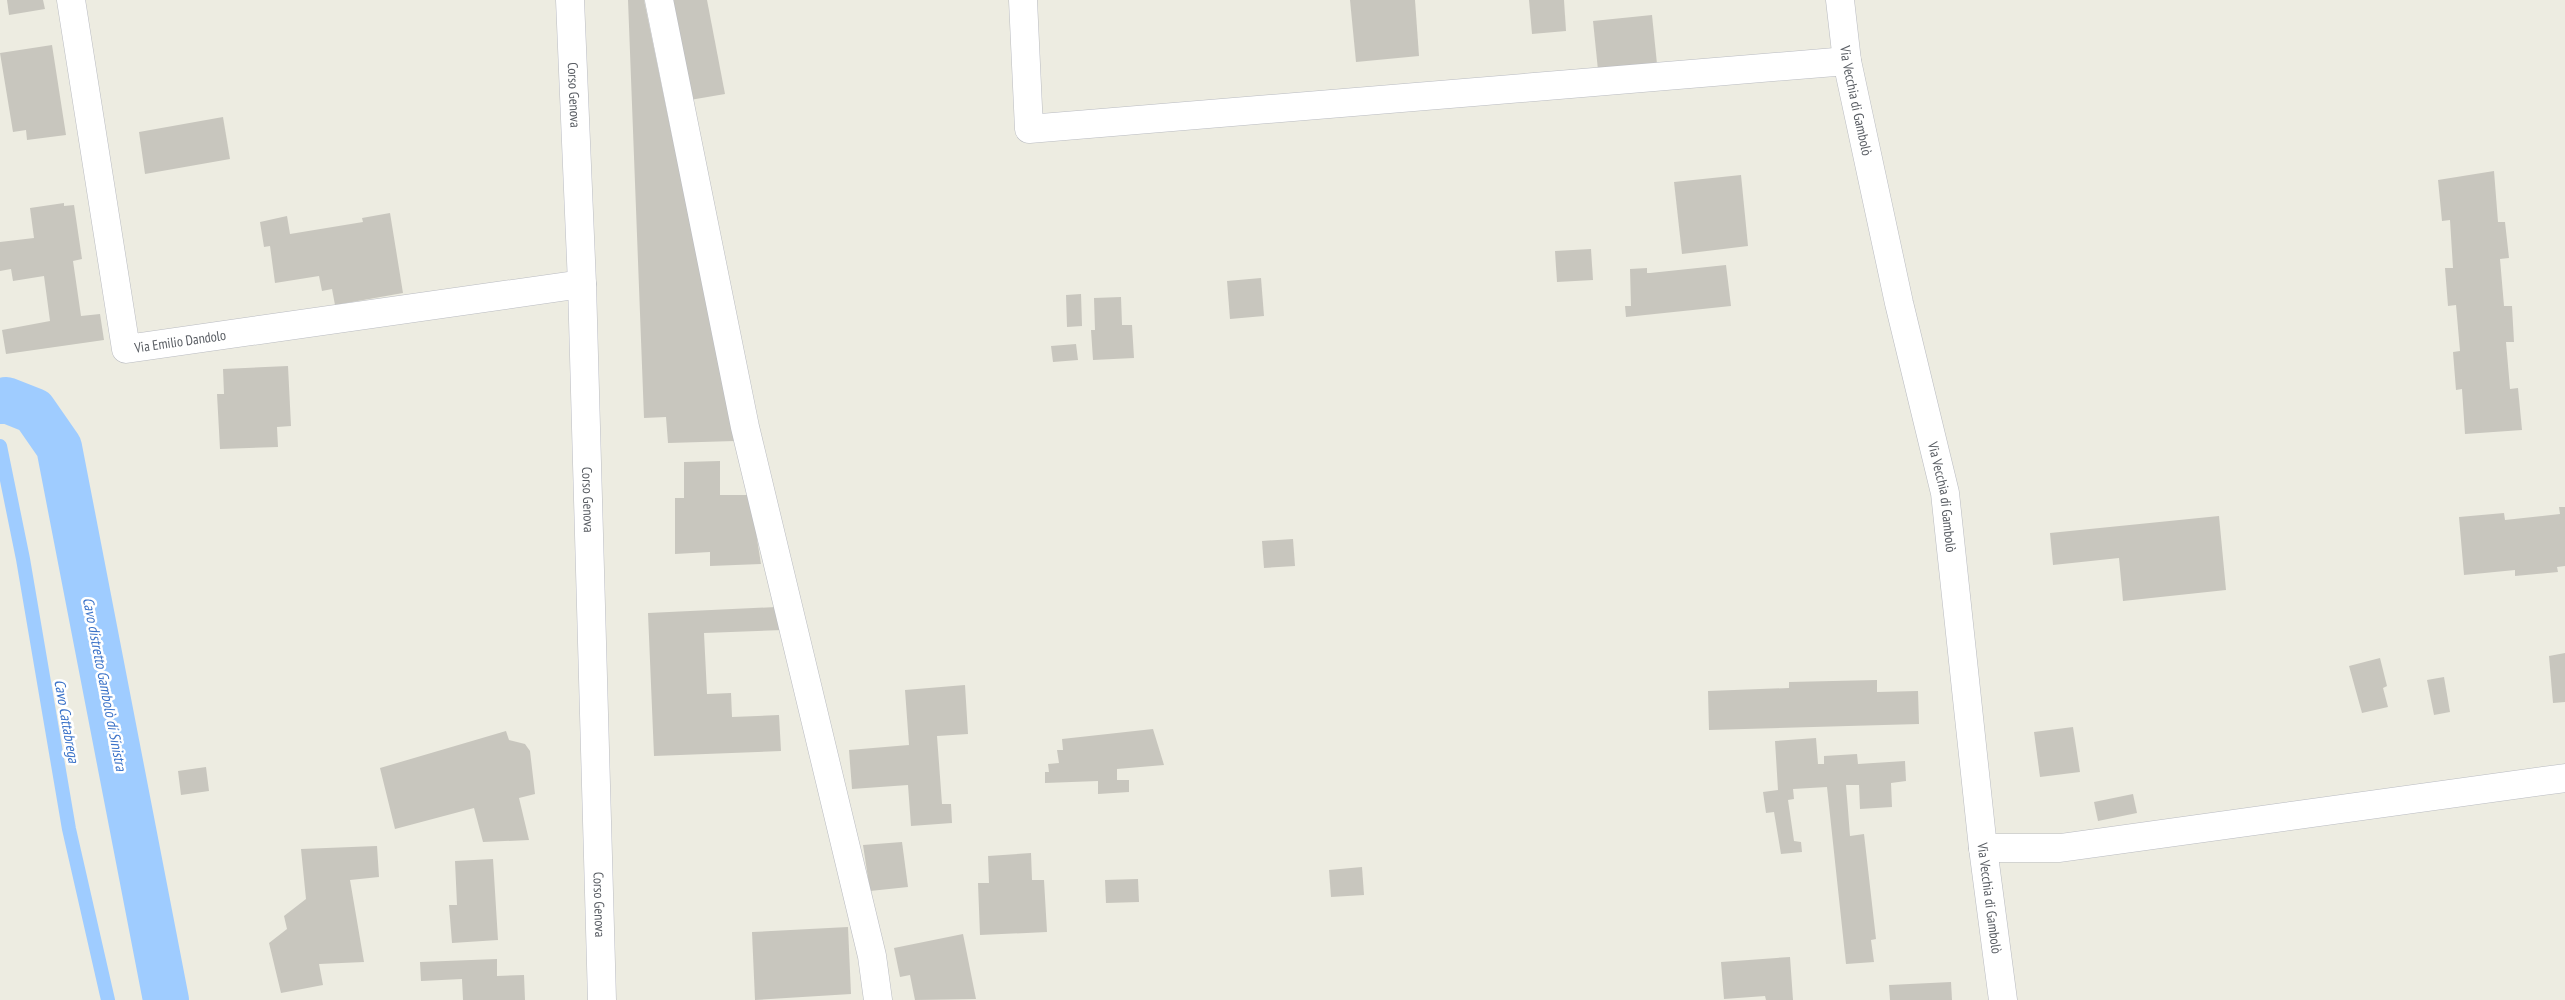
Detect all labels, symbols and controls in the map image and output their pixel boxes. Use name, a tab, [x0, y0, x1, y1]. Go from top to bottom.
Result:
street label: Via Vecchia di Gambolò	[1836, 44, 1876, 157]
street label: Corso Genova	[564, 62, 584, 128]
street label: Via Emilio Dandolo	[132, 326, 227, 357]
street label: Via Vecchia di Gambolò	[1924, 439, 1960, 553]
street label: Corso Genova	[578, 467, 598, 533]
water label: Cavo distretto Gambolò di Sinistra	[79, 596, 131, 773]
water label: Cavo Cattabrega	[50, 678, 84, 765]
street label: Via Vecchia di Gambolò	[1973, 841, 2006, 955]
street label: Corso Genova	[589, 872, 609, 938]

